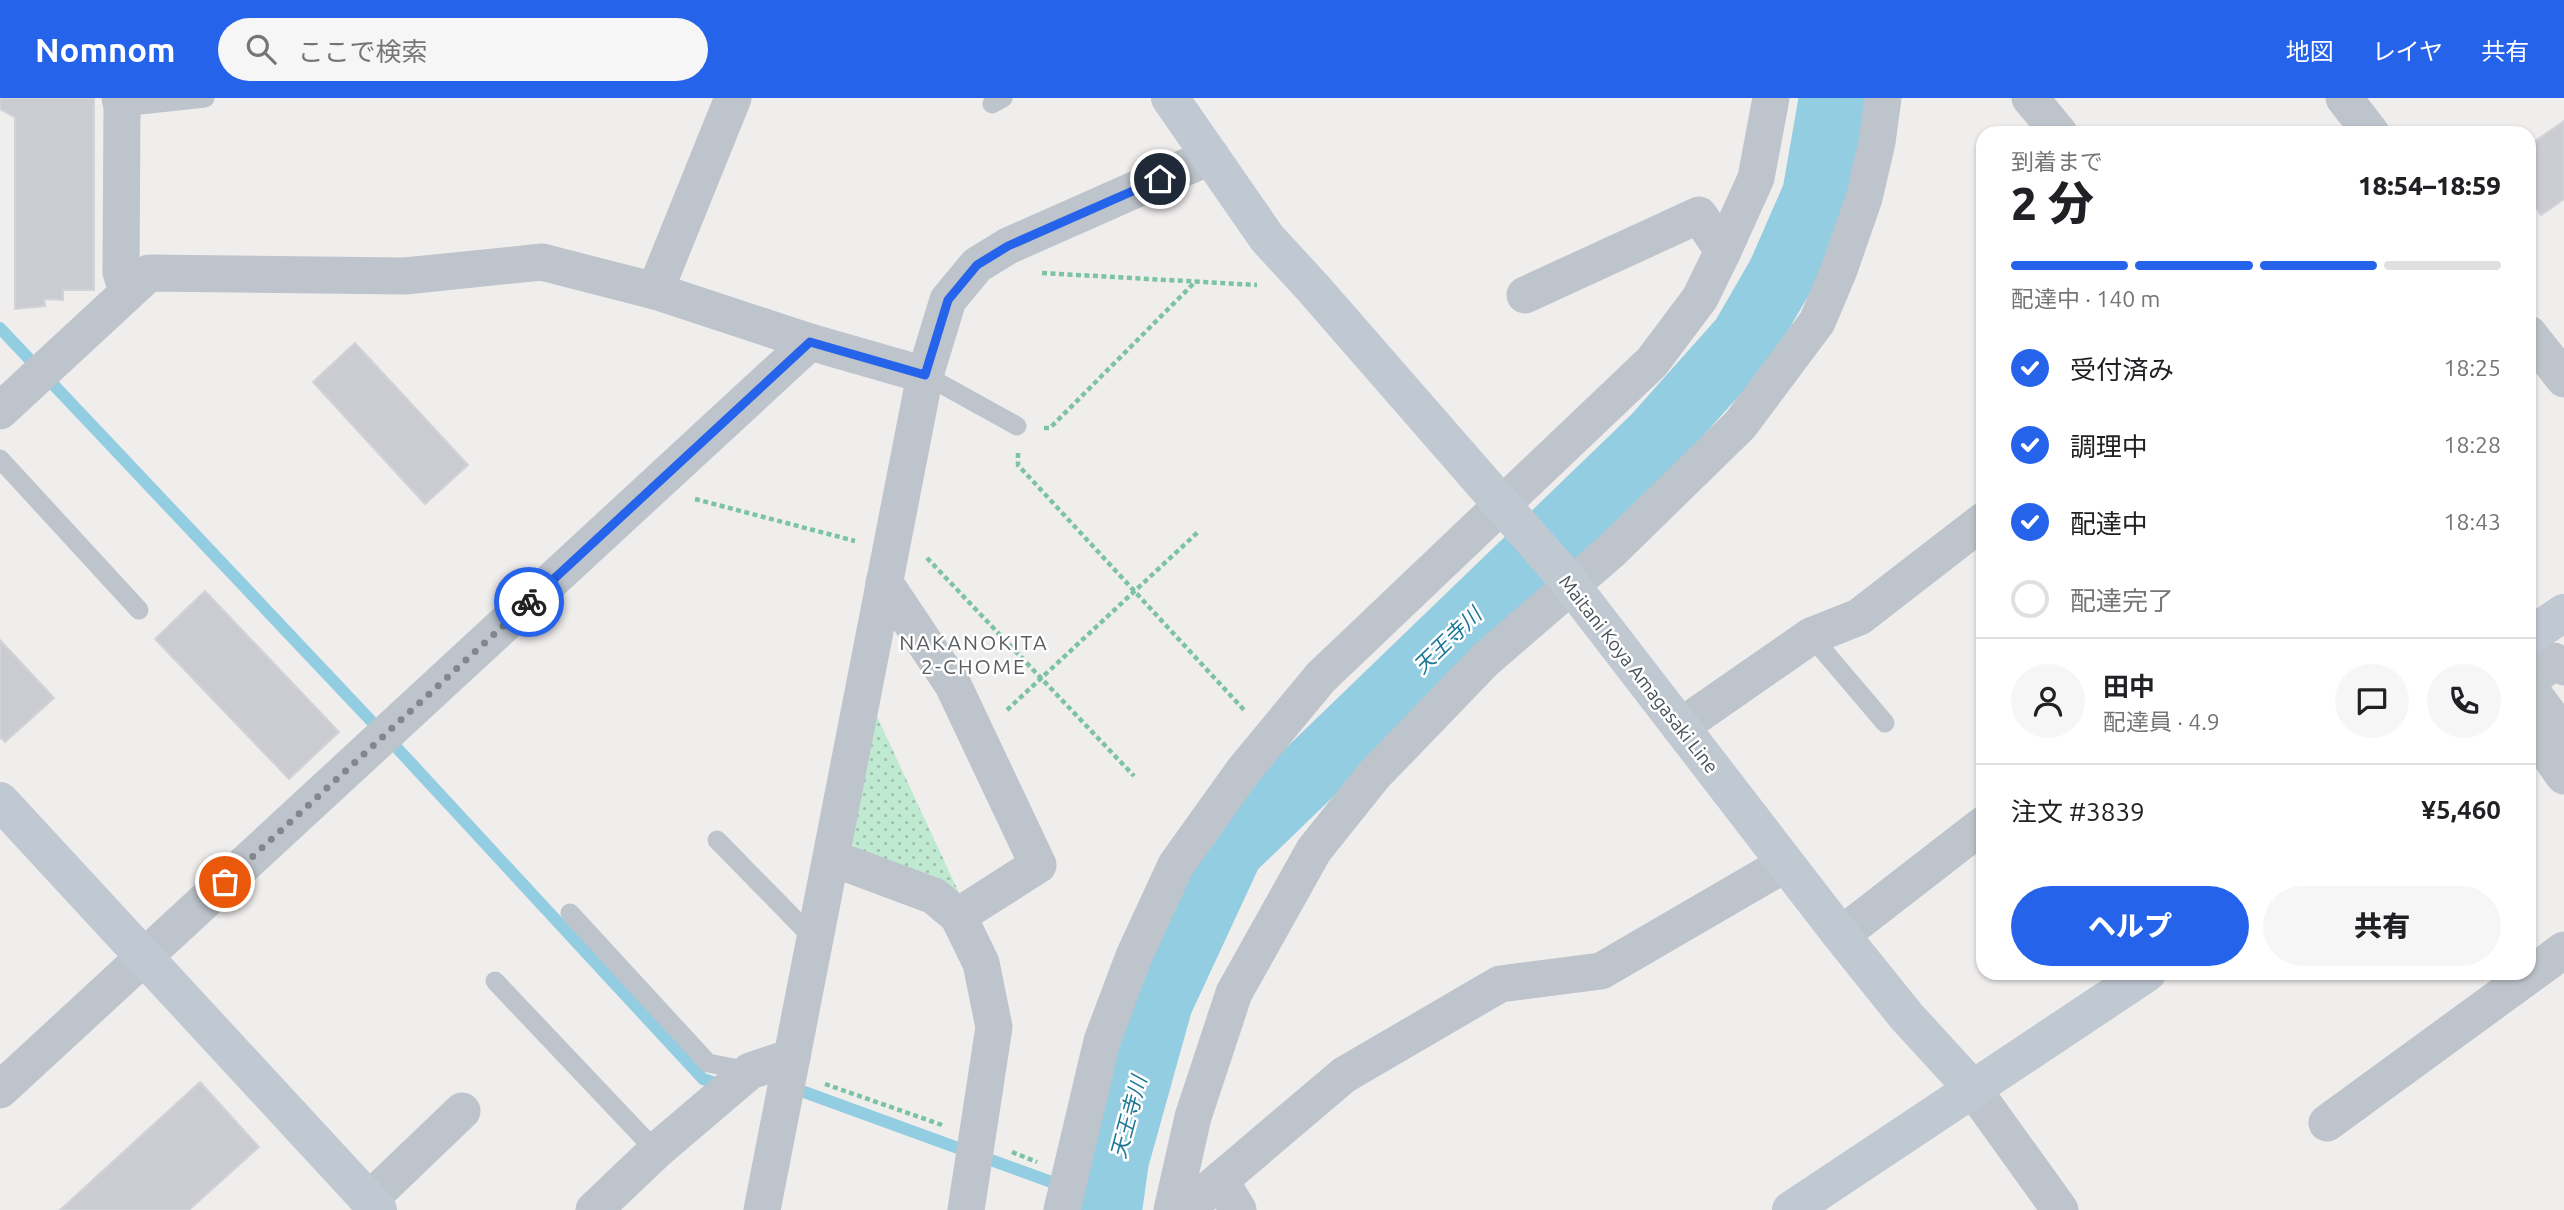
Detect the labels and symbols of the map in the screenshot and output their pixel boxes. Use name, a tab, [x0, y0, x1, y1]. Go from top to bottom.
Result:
pin	[1130, 149, 1190, 209]
courier	[494, 567, 564, 637]
street label: Maitani Koya Amagasaki Line	[1555, 571, 1723, 777]
water label: 天王寺川	[1408, 601, 1487, 678]
district label: NAKANOKITA 2-CHOME	[899, 630, 1049, 678]
pin	[195, 852, 255, 912]
water label: 天王寺川	[1106, 1071, 1151, 1161]

